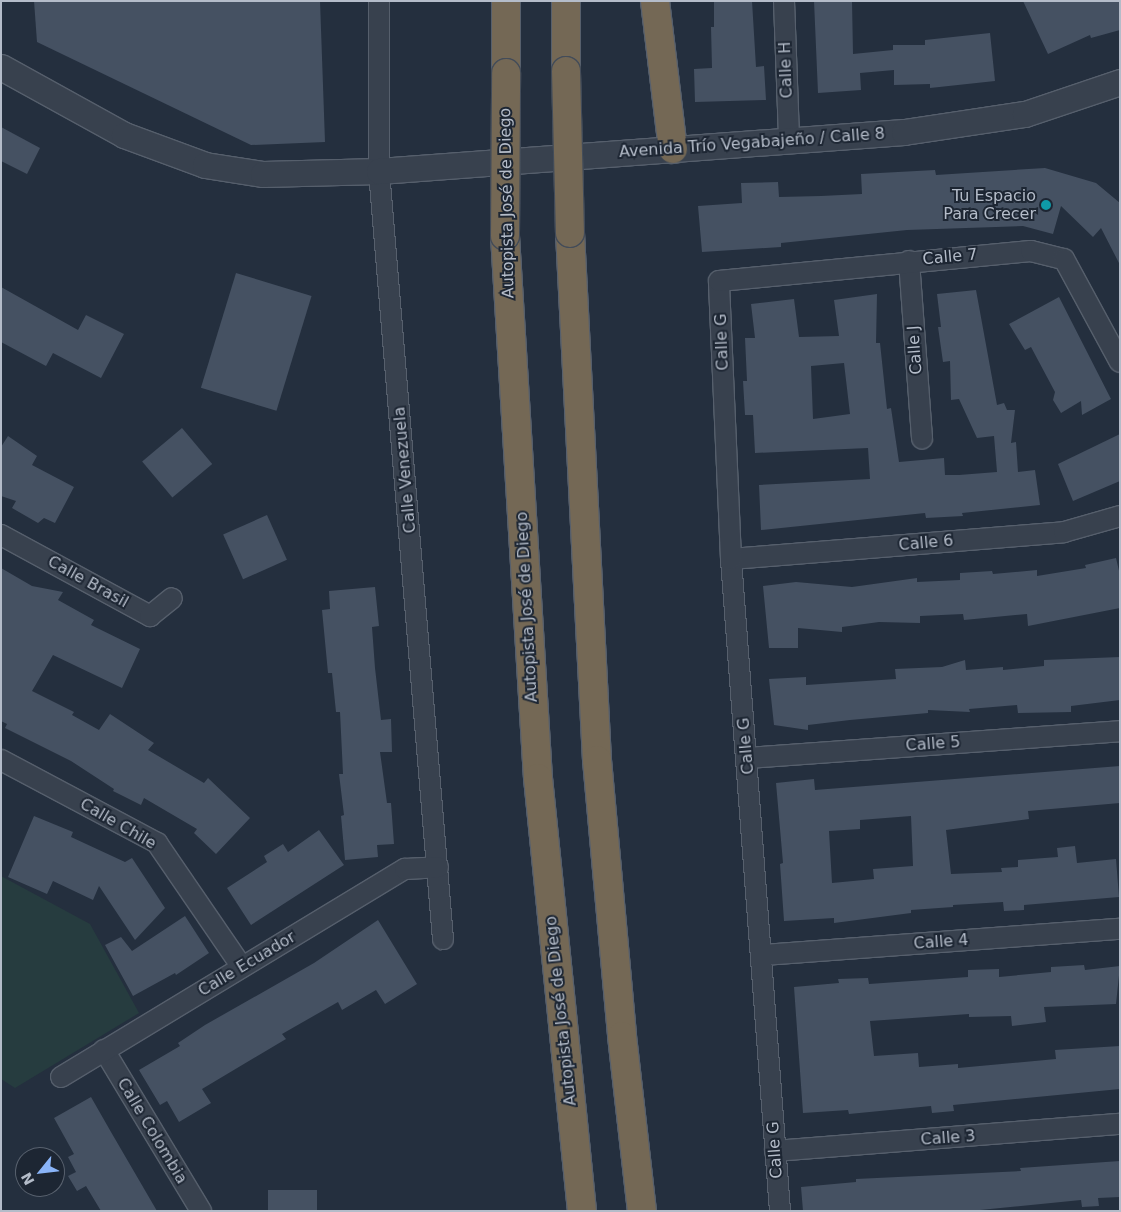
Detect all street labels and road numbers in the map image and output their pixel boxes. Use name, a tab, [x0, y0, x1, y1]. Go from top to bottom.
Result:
street label: Calle H	[775, 41, 797, 99]
street label: Autopista José de Diego	[496, 108, 518, 298]
street label: Avenida Trío Vegabajeño / Calle 8	[618, 124, 886, 162]
street label: Calle 7	[922, 245, 978, 269]
street label: Calle G	[711, 313, 733, 371]
street label: Calle J	[904, 325, 926, 375]
street label: Calle Venezuela	[390, 406, 420, 534]
street label: Autopista José de Diego	[512, 511, 542, 703]
street label: Calle 6	[898, 531, 954, 555]
street label: Calle Brasil	[44, 552, 132, 612]
street label: Calle G	[734, 717, 758, 775]
street label: Calle 5	[905, 733, 961, 755]
street label: Calle Chile	[76, 794, 160, 854]
street label: Autopista José de Diego	[541, 915, 581, 1107]
street label: Calle Ecuador	[195, 927, 299, 1001]
street label: Calle 4	[913, 931, 969, 953]
street label: Calle Colombia	[113, 1075, 191, 1187]
street label: Calle G	[763, 1121, 787, 1179]
street label: Calle 3	[920, 1127, 976, 1149]

